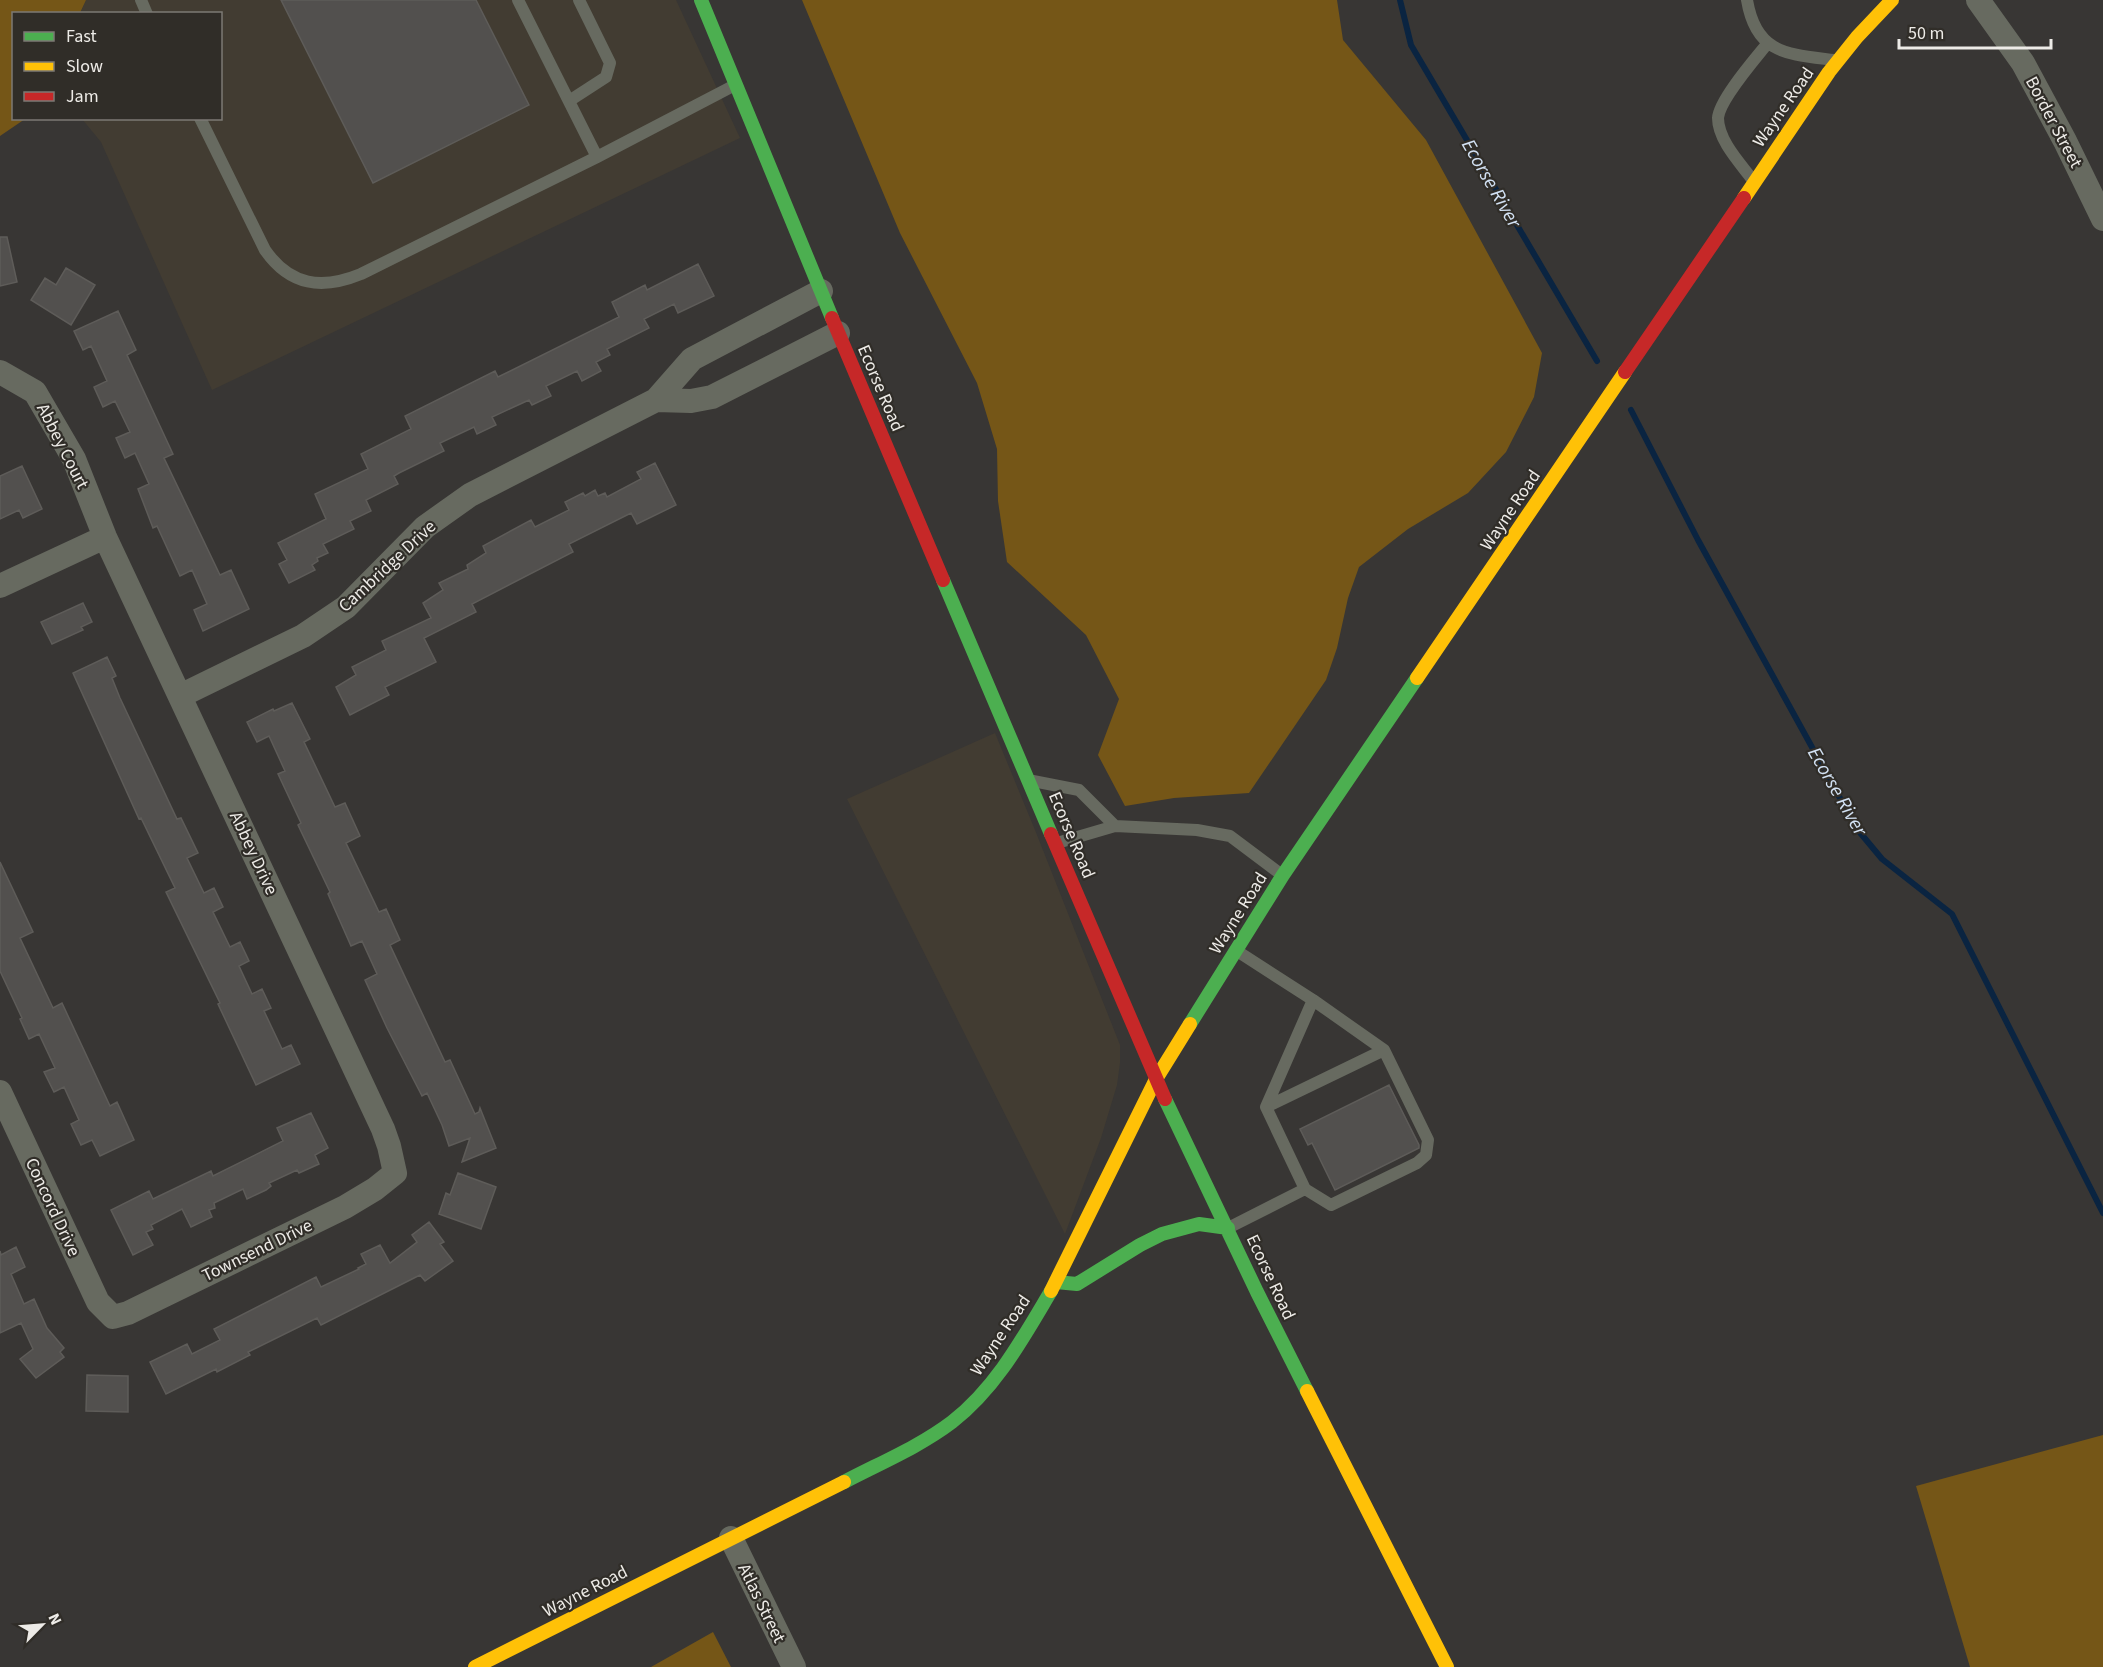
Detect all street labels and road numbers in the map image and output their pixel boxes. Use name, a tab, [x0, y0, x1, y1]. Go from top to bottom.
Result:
street label: Wayne Road	[1747, 62, 1820, 152]
street label: Border Street	[2019, 72, 2088, 172]
street label: Ecorse Road	[851, 341, 910, 435]
street label: Abbey Court	[30, 399, 95, 493]
street label: Wayne Road	[1474, 465, 1547, 556]
street label: Cambridge Drive	[333, 514, 442, 618]
street label: Ecorse Road	[1042, 788, 1101, 882]
street label: Abbey Drive	[223, 807, 284, 899]
street label: Wayne Road	[1203, 867, 1273, 959]
street label: Concord Drive	[19, 1154, 86, 1261]
street label: Townsend Drive	[198, 1213, 317, 1288]
street label: Ecorse Road	[1240, 1230, 1301, 1324]
street label: Wayne Road	[964, 1290, 1037, 1381]
street label: Wayne Road	[538, 1559, 632, 1624]
street label: Atlas Street	[732, 1559, 792, 1647]

